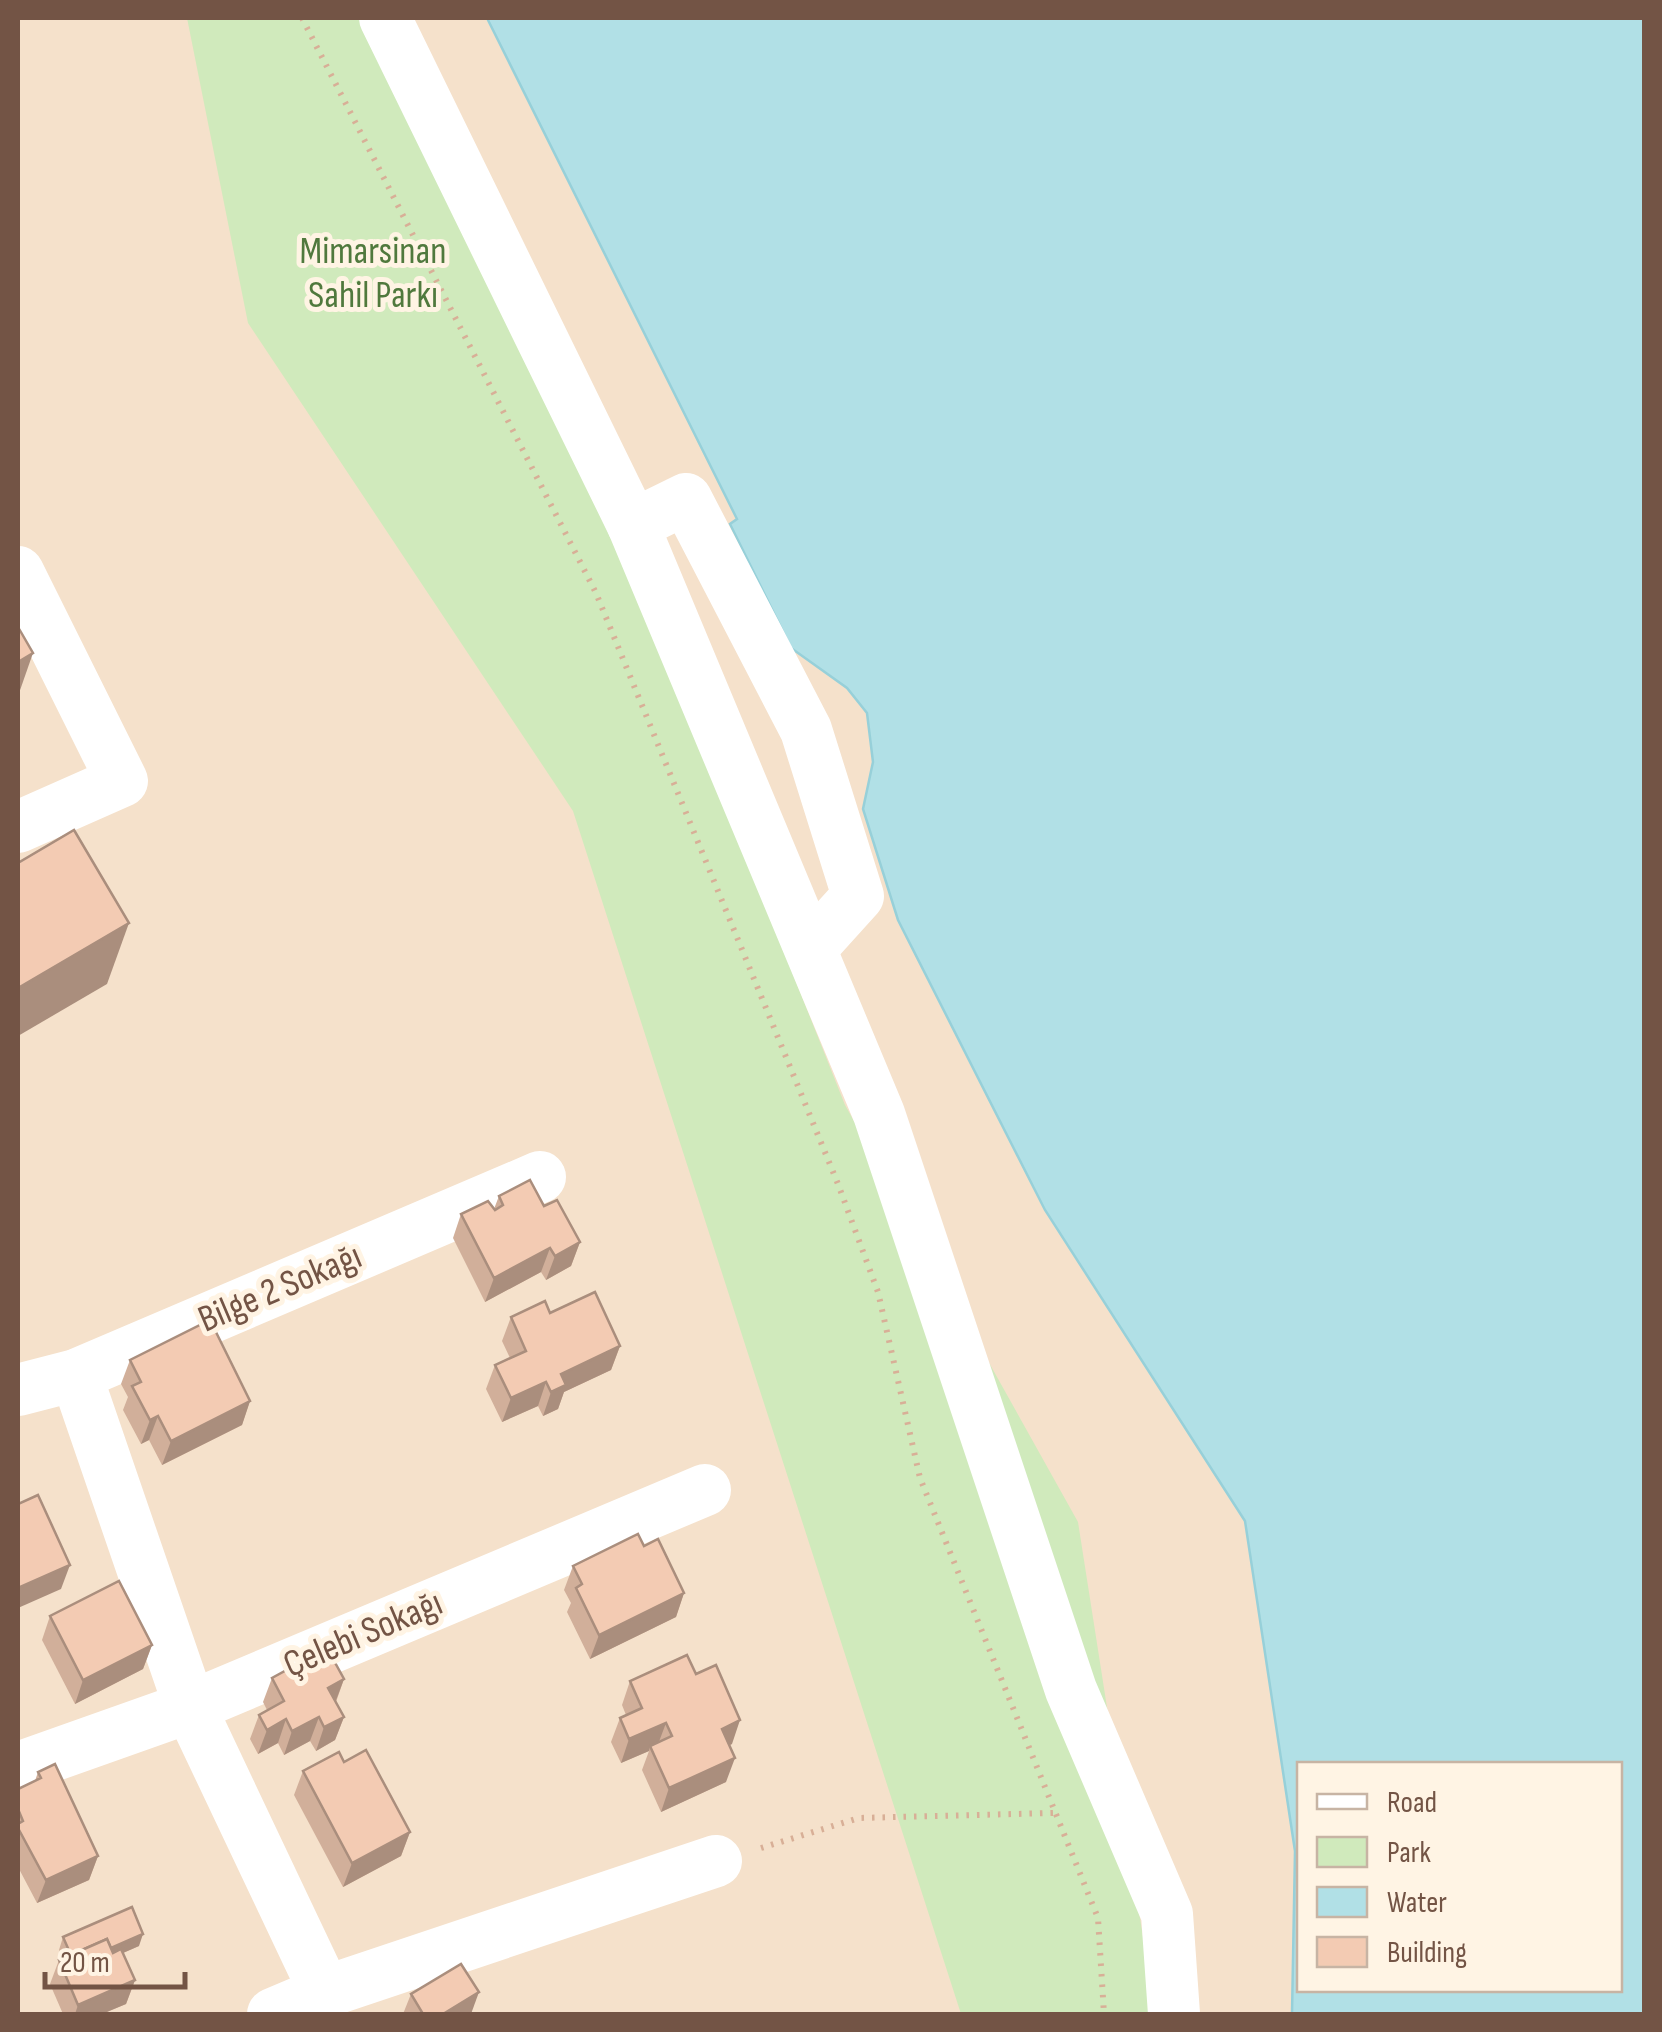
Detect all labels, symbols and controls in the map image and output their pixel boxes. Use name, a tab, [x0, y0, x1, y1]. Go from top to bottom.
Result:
park label: Mimarsinan Sahil Parkı	[300, 229, 446, 318]
street label: Bilge 2 Sokağı	[192, 1234, 368, 1342]
street label: Çelebi Sokağı	[277, 1580, 449, 1688]
legend	[1297, 1762, 1622, 1992]
text: Road	[1387, 1785, 1437, 1821]
text: Park	[1387, 1835, 1431, 1871]
text: Water	[1387, 1885, 1447, 1921]
scale bar	[45, 1927, 185, 1989]
text: Building	[1387, 1935, 1467, 1971]
text: 20 m	[60, 1945, 110, 1981]

